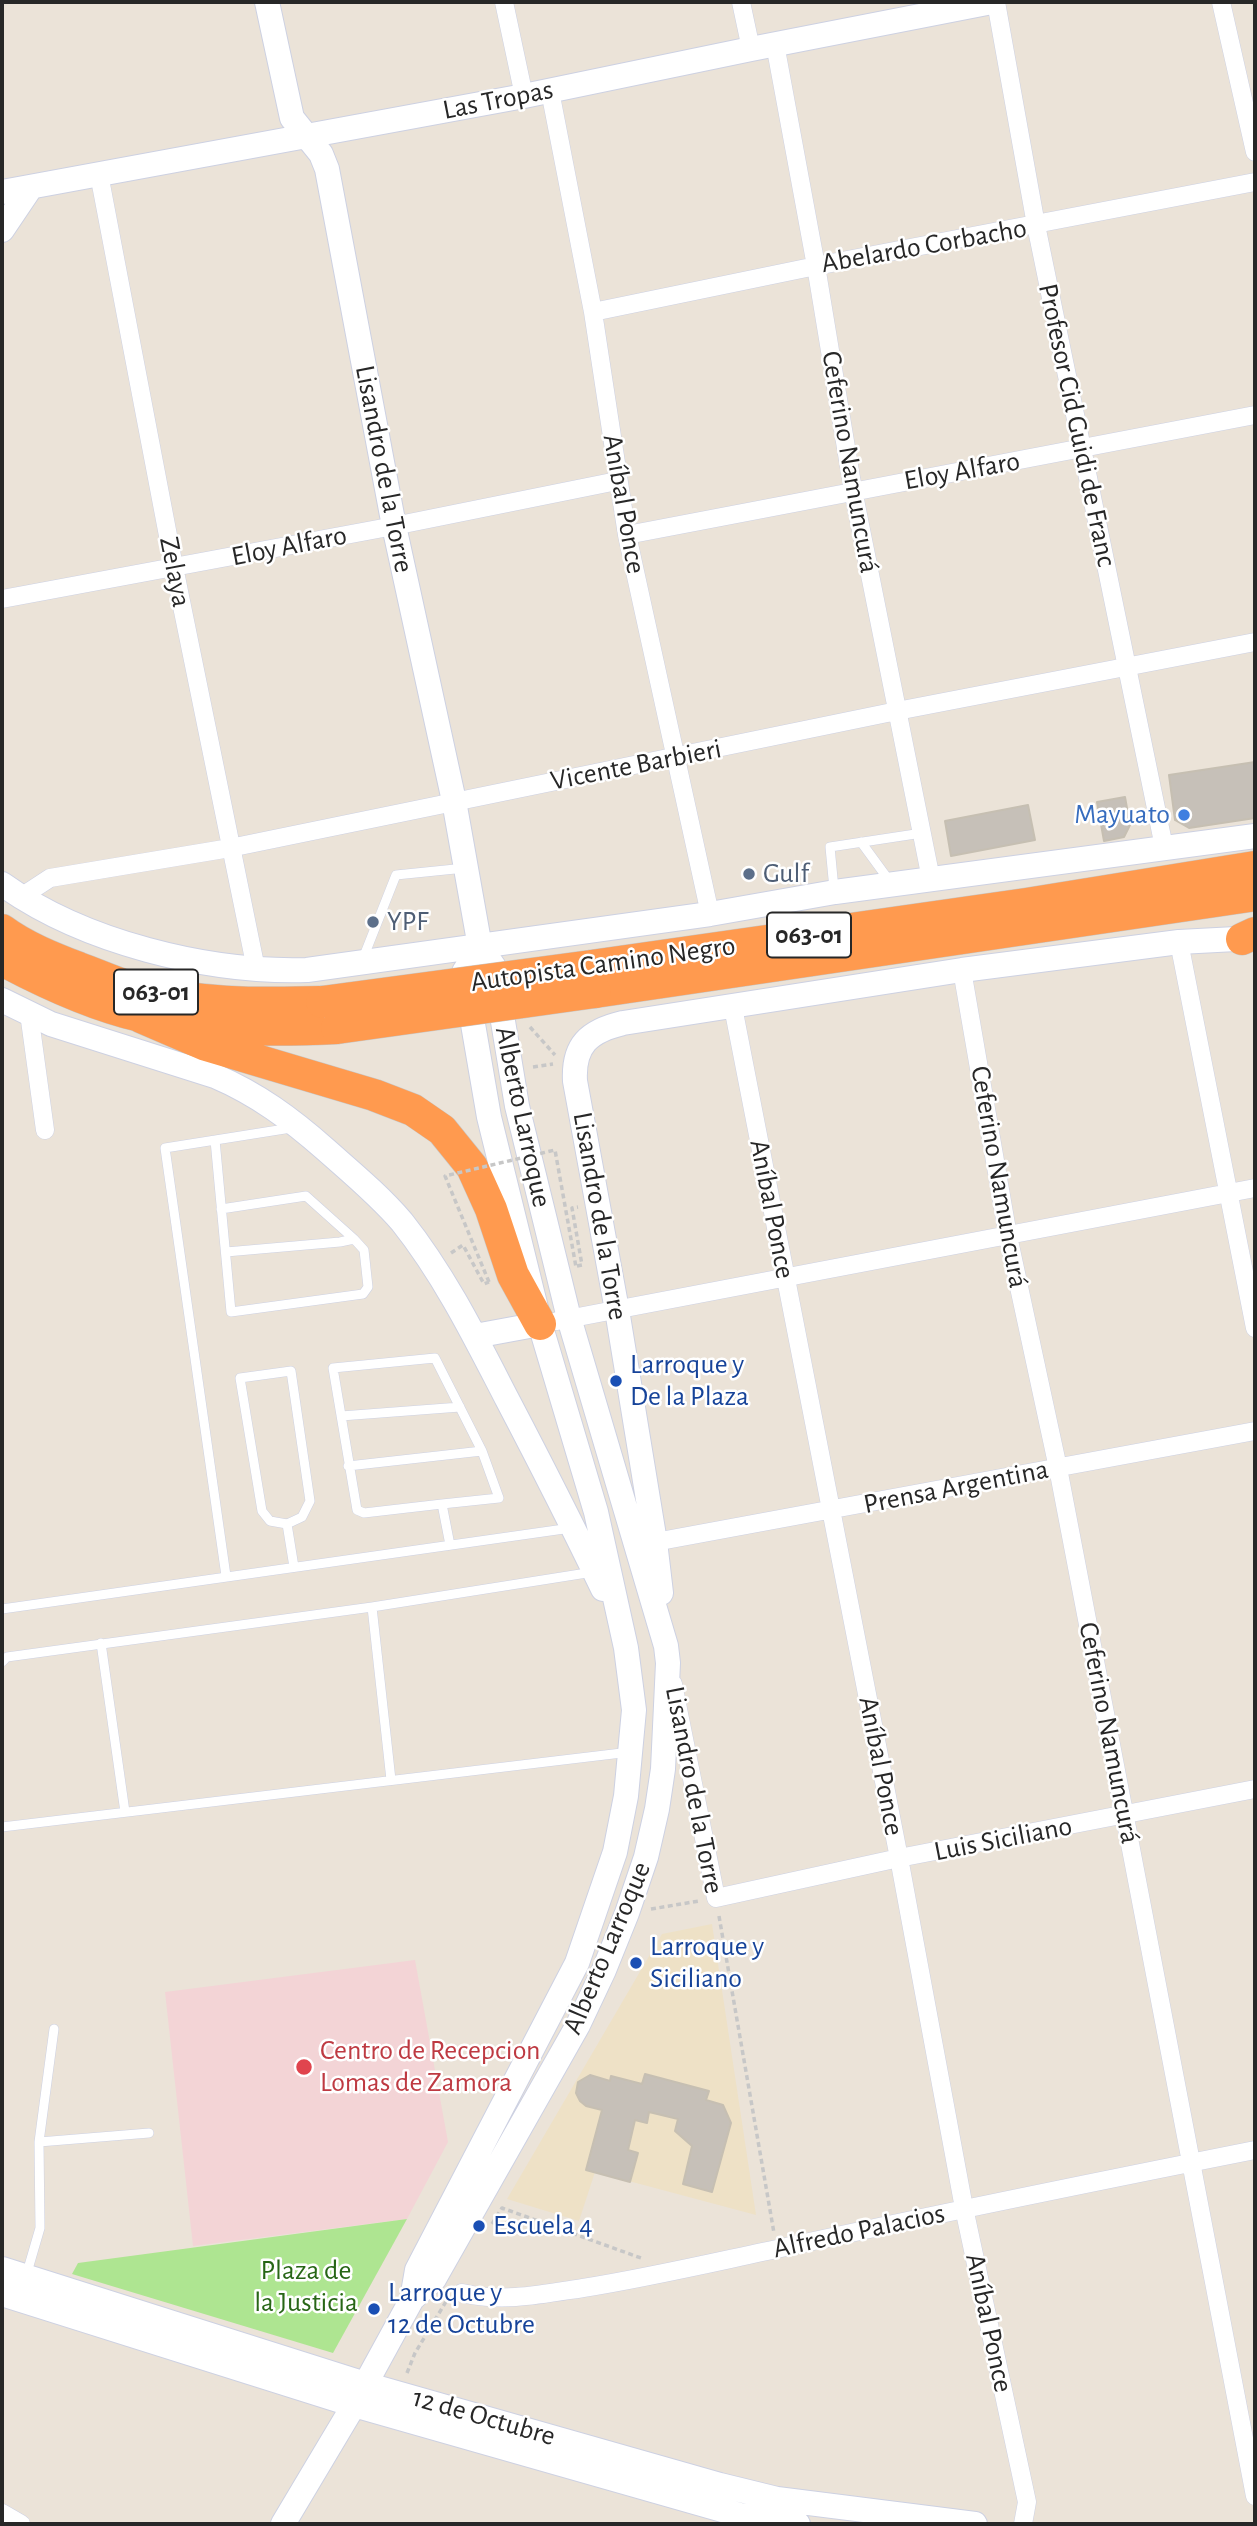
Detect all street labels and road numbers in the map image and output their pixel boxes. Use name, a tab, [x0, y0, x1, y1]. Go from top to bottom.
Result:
street label: Las Tropas	[440, 73, 556, 127]
street label: Abelardo Corbacho	[819, 211, 1029, 281]
street label: Profesor Cid Guidi de Franc	[1031, 281, 1123, 569]
street label: Ceferino Namuncurá	[814, 348, 886, 576]
street label: Lisandro de la Torre	[347, 362, 421, 576]
street label: Aníbal Ponce	[595, 432, 653, 576]
street label: Eloy Alfaro	[901, 444, 1023, 498]
street label: Eloy Alfaro	[228, 518, 350, 574]
street label: Zelaya	[152, 534, 198, 610]
street label: Vicente Barbieri	[548, 732, 724, 798]
road number: 063-01	[767, 912, 851, 958]
street label: Autopista Camino Negro	[469, 929, 737, 999]
road number: 063-01	[114, 970, 198, 1015]
street label: Alberto Larroque	[487, 1024, 559, 1210]
street label: Ceferino Namuncurá	[963, 1063, 1035, 1291]
street label: Lisandro de la Torre	[565, 1109, 635, 1323]
street label: Aníbal Ponce	[742, 1137, 802, 1281]
street label: Prensa Argentina	[861, 1453, 1051, 1521]
street label: Ceferino Namuncurá	[1071, 1619, 1147, 1847]
street label: Lisandro de la Torre	[657, 1683, 731, 1897]
street label: Aníbal Ponce	[851, 1694, 911, 1838]
street label: Luis Siciliano	[931, 1809, 1075, 1869]
street label: Alberto Larroque	[556, 1857, 658, 2039]
street label: Alfredo Palacios	[770, 2196, 948, 2266]
street label: Aníbal Ponce	[958, 2251, 1020, 2395]
street label: 12 de Octubre	[409, 2381, 559, 2453]

